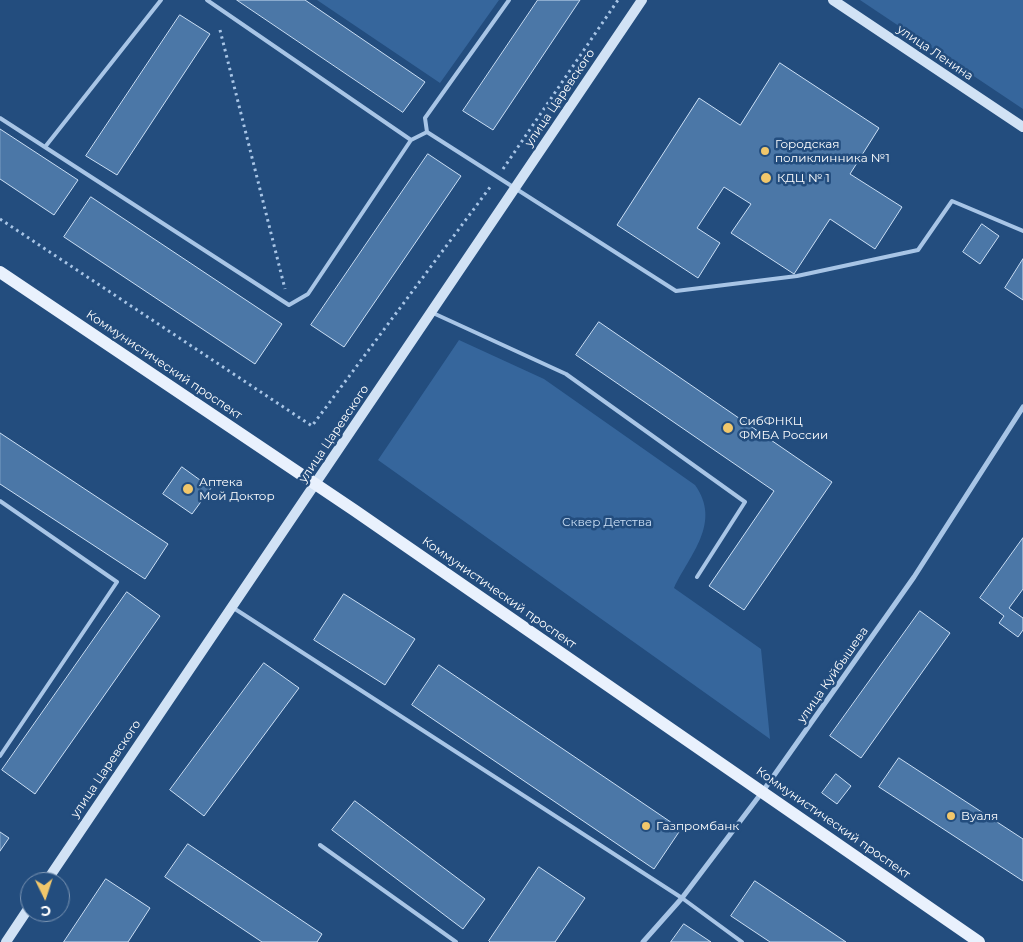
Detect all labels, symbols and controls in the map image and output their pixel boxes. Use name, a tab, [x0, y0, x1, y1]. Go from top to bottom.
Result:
street label: улица Ленина	[894, 22, 976, 84]
street label: улица Царевского	[522, 46, 598, 150]
place label: Городская поликлинника №1	[775, 137, 890, 165]
marker: Городская поликлинника №1	[759, 145, 771, 157]
marker: КДЦ № 1	[759, 171, 773, 185]
place label: КДЦ № 1	[777, 171, 830, 185]
street label: Коммунистический проспект	[83, 307, 245, 423]
street label: улица Царевского	[296, 382, 372, 486]
place label: СибФНКЦ ФМБА России	[739, 414, 828, 442]
marker: СибФНКЦ ФМБА России	[721, 421, 735, 435]
place label: Аптека Мой Доктор	[199, 475, 275, 503]
marker: Аптека Мой Доктор	[181, 482, 195, 496]
park label: Сквер Детства	[562, 515, 652, 529]
street label: Коммунистический проспект	[419, 534, 579, 652]
street label: улица Куйбышева	[794, 624, 872, 726]
street label: улица Царевского	[68, 717, 144, 821]
street label: Коммунистический проспект	[753, 764, 913, 882]
place label: Вуаля	[961, 809, 998, 823]
marker: Вуаля	[945, 810, 957, 822]
place label: Газпромбанк	[656, 819, 739, 833]
marker: Газпромбанк	[640, 820, 652, 832]
north arrow	[20, 872, 70, 922]
text: С	[40, 902, 52, 920]

